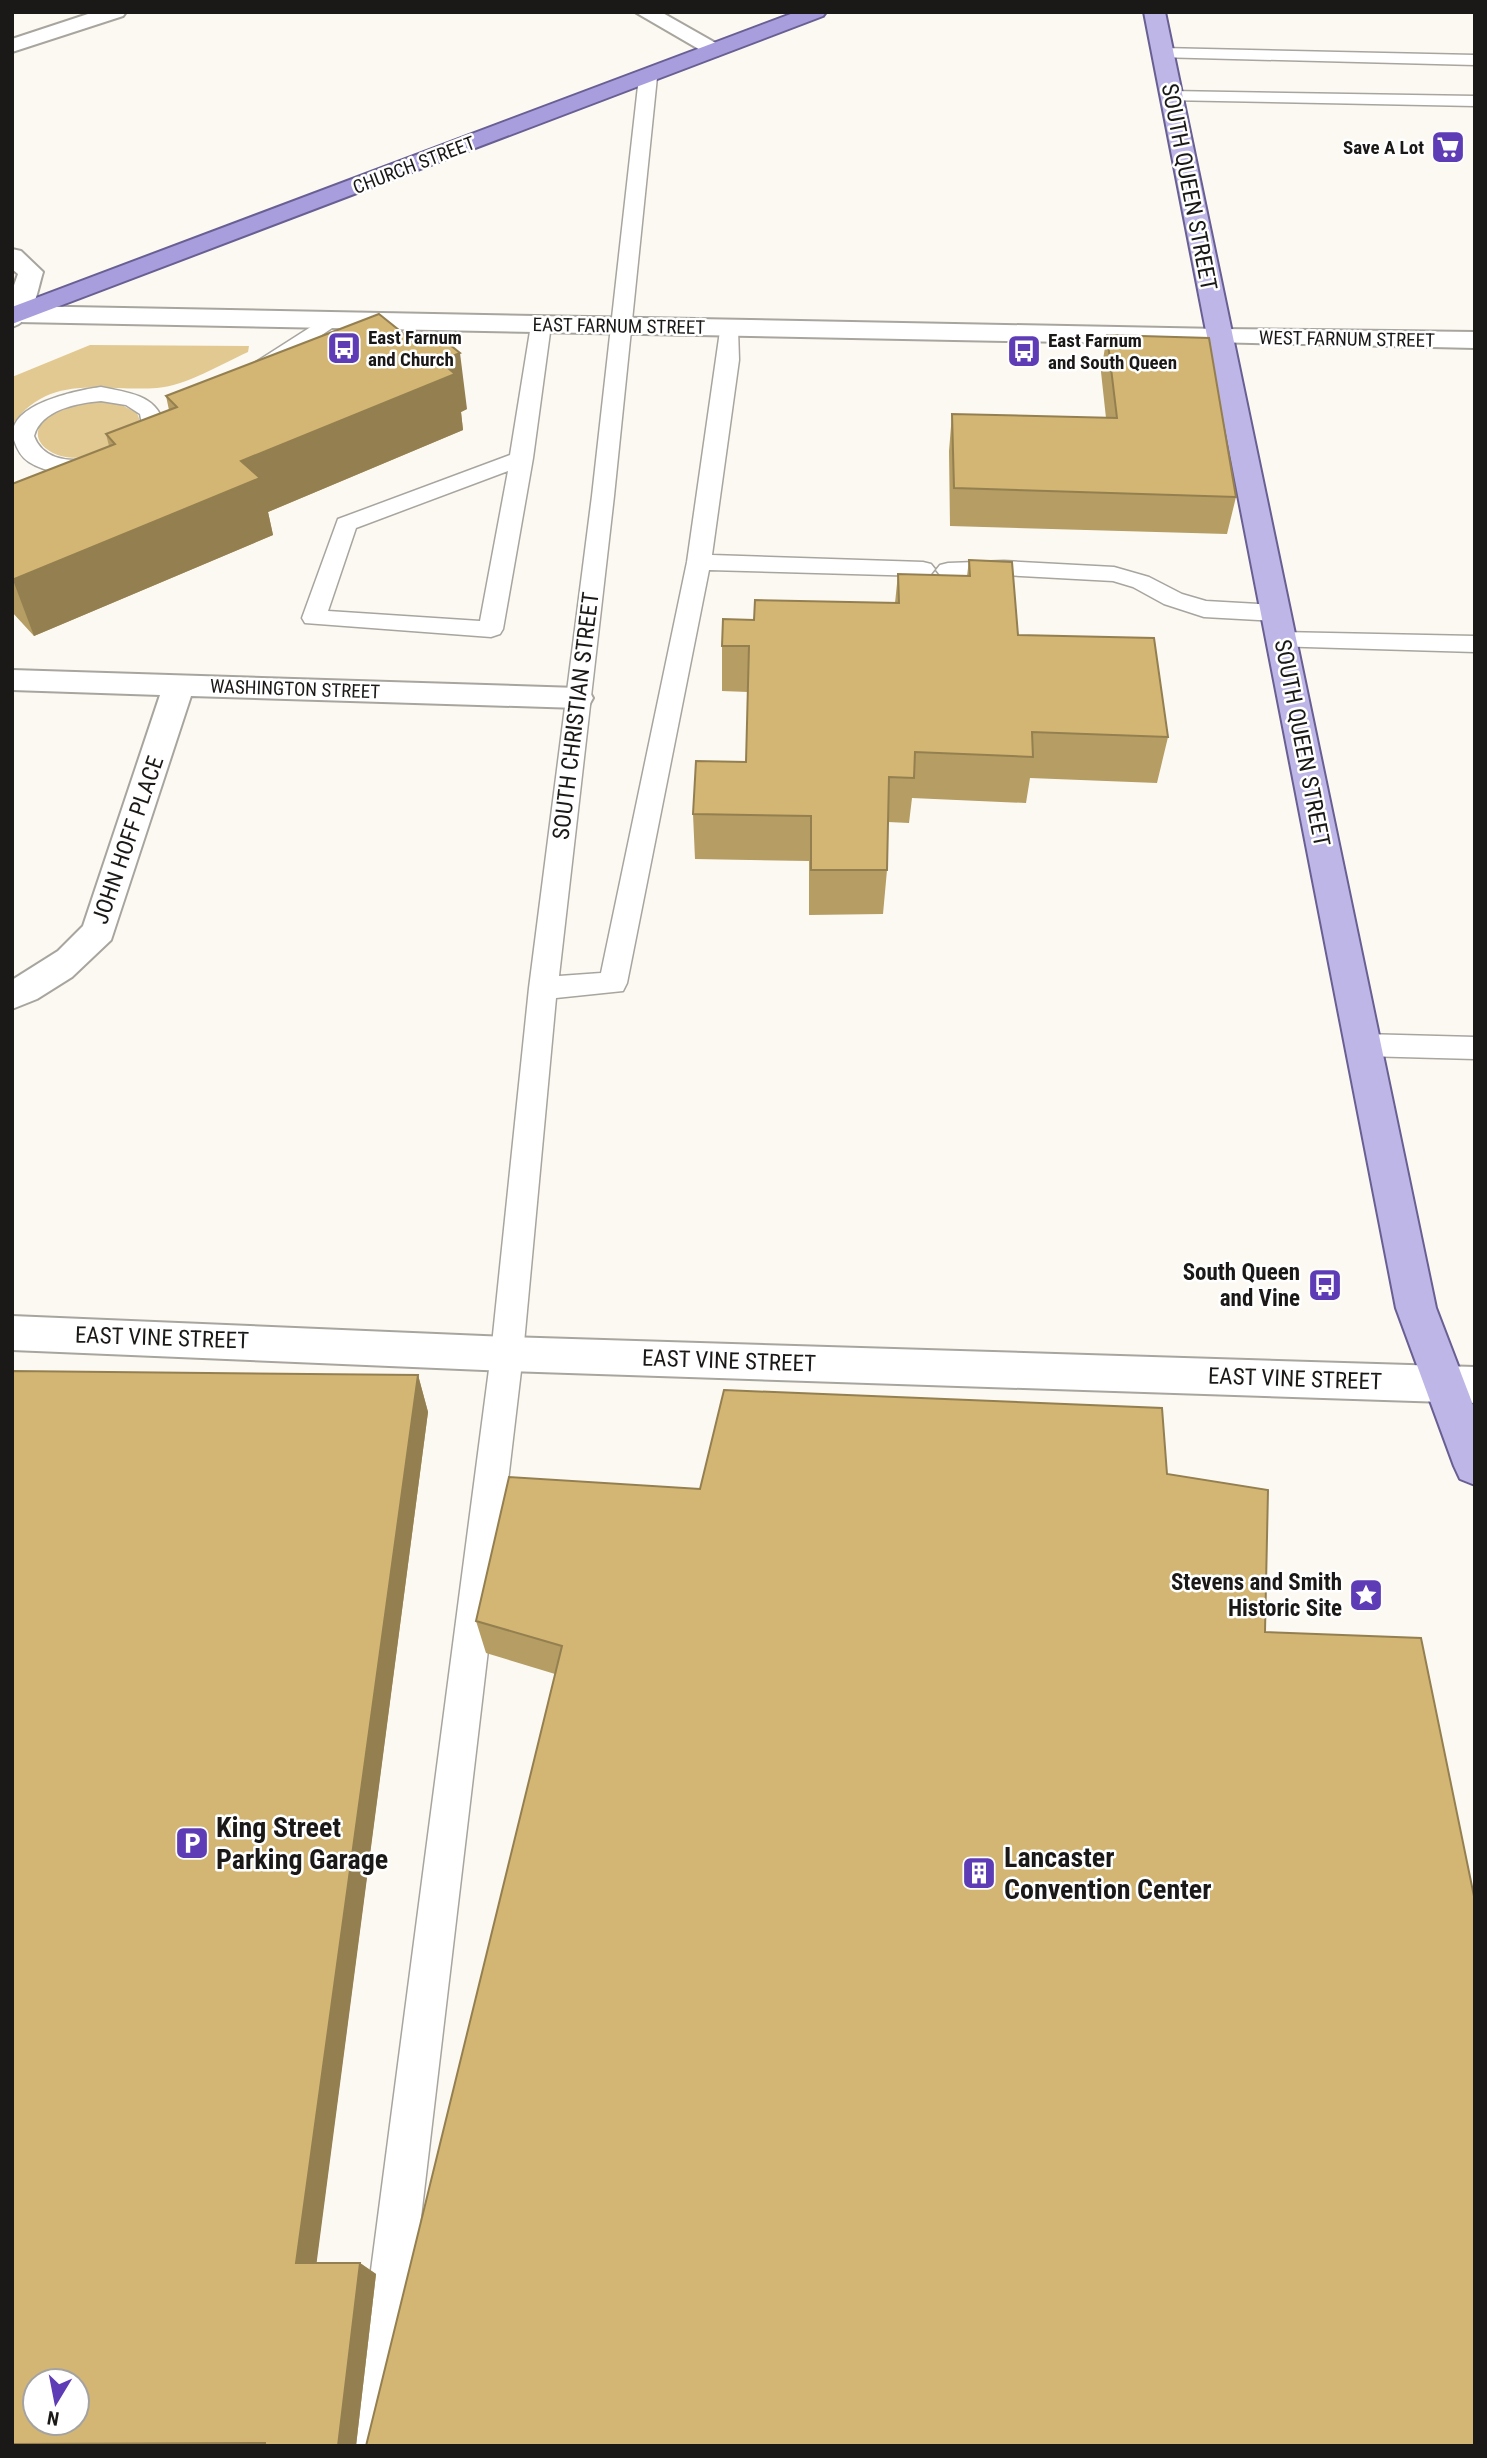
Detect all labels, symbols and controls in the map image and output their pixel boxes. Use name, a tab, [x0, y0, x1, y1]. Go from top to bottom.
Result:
street label: SOUTH QUEEN STREET	[1156, 81, 1222, 293]
supermarket icon: Save A Lot	[1429, 128, 1467, 166]
street label: CHURCH STREET	[350, 131, 478, 199]
place label: Save A Lot	[1343, 136, 1424, 159]
street label: EAST FARNUM STREET	[532, 313, 706, 339]
place label: East Farnum and Church	[368, 326, 462, 371]
street label: WEST FARNUM STREET	[1259, 326, 1435, 352]
bus stop icon: East Farnum and Church	[325, 329, 363, 367]
place label: East Farnum and South Queen	[1048, 329, 1177, 374]
bus stop icon: East Farnum and South Queen	[1005, 332, 1043, 370]
street label: SOUTH CHRISTIAN STREET	[547, 591, 605, 841]
street label: SOUTH QUEEN STREET	[1269, 637, 1335, 849]
street label: WASHINGTON STREET	[209, 675, 381, 703]
street label: JOHN HOFF PLACE	[87, 753, 169, 927]
place label: South Queen and Vine	[1183, 1259, 1300, 1312]
bus stop icon: South Queen and Vine	[1306, 1266, 1344, 1304]
street label: EAST VINE STREET	[74, 1321, 250, 1355]
street label: EAST VINE STREET	[641, 1344, 817, 1378]
street label: EAST VINE STREET	[1207, 1362, 1383, 1396]
place label: Stevens and Smith Historic Site	[1171, 1569, 1342, 1622]
place icon: Stevens and Smith Historic Site	[1347, 1576, 1385, 1614]
place label: King Street Parking Garage	[216, 1811, 388, 1876]
parking icon: King Street Parking Garage	[173, 1824, 211, 1862]
place label: Lancaster Convention Center	[1004, 1841, 1211, 1906]
building icon: Lancaster Convention Center	[960, 1854, 998, 1892]
north arrow	[21, 2367, 91, 2437]
text: N	[45, 2406, 61, 2431]

